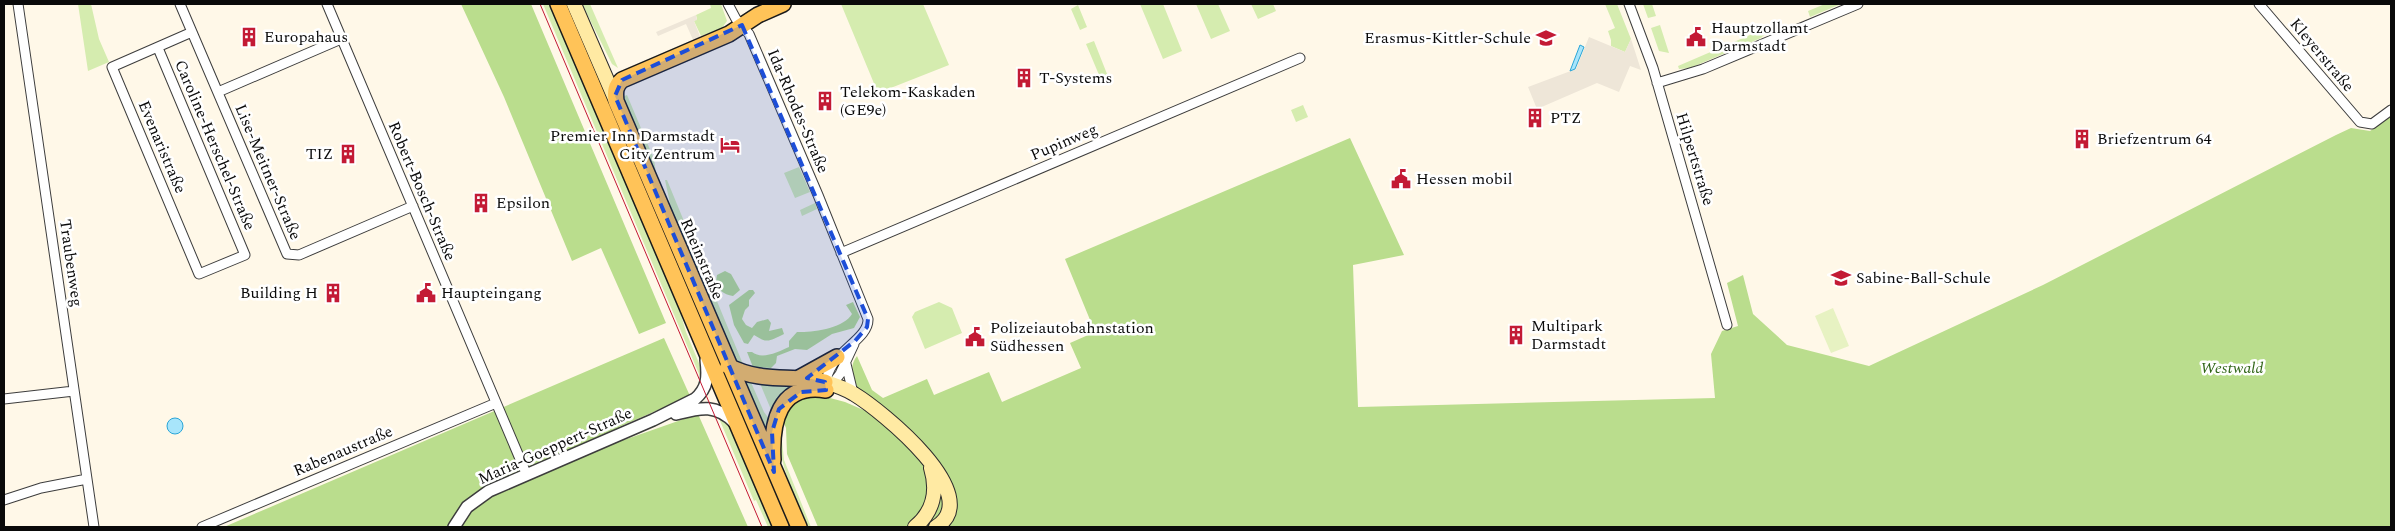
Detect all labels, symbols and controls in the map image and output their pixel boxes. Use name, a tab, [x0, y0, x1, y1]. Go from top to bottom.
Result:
street label: Kleyerstraße	[2284, 13, 2360, 97]
place label: Hauptzollamt Darmstadt	[1711, 16, 1809, 58]
place label: Europahaus	[264, 25, 348, 49]
building icon: Europahaus	[238, 26, 260, 48]
place label: Erasmus-Kittler-Schule	[1364, 26, 1531, 50]
public building icon: Hauptzollamt Darmstadt	[1685, 26, 1707, 48]
school or university icon: Erasmus-Kittler-Schule	[1535, 27, 1557, 49]
street label: Ida-Rhodes-Straße	[761, 45, 835, 177]
street label: Caroline-Herschel-Straße	[168, 56, 262, 234]
place label: T-Systems	[1039, 66, 1112, 90]
building icon: T-Systems	[1013, 67, 1035, 89]
place label: Telekom-Kaskaden (GE9e)	[840, 80, 976, 122]
building icon: Telekom-Kaskaden (GE9e)	[814, 90, 836, 112]
street label: Evenaristraße	[132, 97, 192, 197]
street label: Lise-Meitner-Straße	[229, 100, 307, 244]
place label: PTZ	[1550, 106, 1581, 130]
building icon: PTZ	[1524, 107, 1546, 129]
street label: Hilpertstraße	[1670, 110, 1720, 208]
street label: Pupinweg	[1027, 117, 1101, 167]
street label: Robert-Bosch-Straße	[382, 118, 462, 264]
place label: Premier Inn Darmstadt City Zentrum	[550, 124, 715, 166]
place label: Briefzentrum 64	[2097, 127, 2212, 151]
building icon: Briefzentrum 64	[2071, 128, 2093, 150]
hotel icon: Premier Inn Darmstadt City Zentrum	[719, 134, 741, 156]
place label: TIZ	[306, 142, 333, 166]
building icon: TIZ	[337, 143, 359, 165]
place label: Hessen mobil	[1416, 167, 1512, 191]
public building icon: Hessen mobil	[1390, 168, 1412, 190]
place label: Epsilon	[496, 191, 550, 215]
building icon: Epsilon	[470, 192, 492, 214]
street label: Rheinstraße	[674, 215, 730, 303]
street label: Traubenweg	[53, 218, 89, 308]
place label: Sabine-Ball-Schule	[1856, 266, 1991, 290]
school or university icon: Sabine-Ball-Schule	[1830, 267, 1852, 289]
place label: Building H	[240, 281, 318, 305]
place label: Haupteingang	[441, 281, 542, 305]
building icon: Building H	[322, 282, 344, 304]
public building icon: Haupteingang	[415, 282, 437, 304]
place label: Multipark Darmstadt	[1531, 314, 1607, 356]
place label: Polizeiautobahnstation Südhessen	[990, 316, 1154, 358]
building icon: Multipark Darmstadt	[1505, 324, 1527, 346]
public building icon: Polizeiautobahnstation Südhessen	[964, 326, 986, 348]
park label: Westwald	[2200, 356, 2264, 380]
street label: Maria-Goeppert-Straße	[474, 401, 636, 491]
street label: Rabenaustraße	[290, 419, 396, 483]

